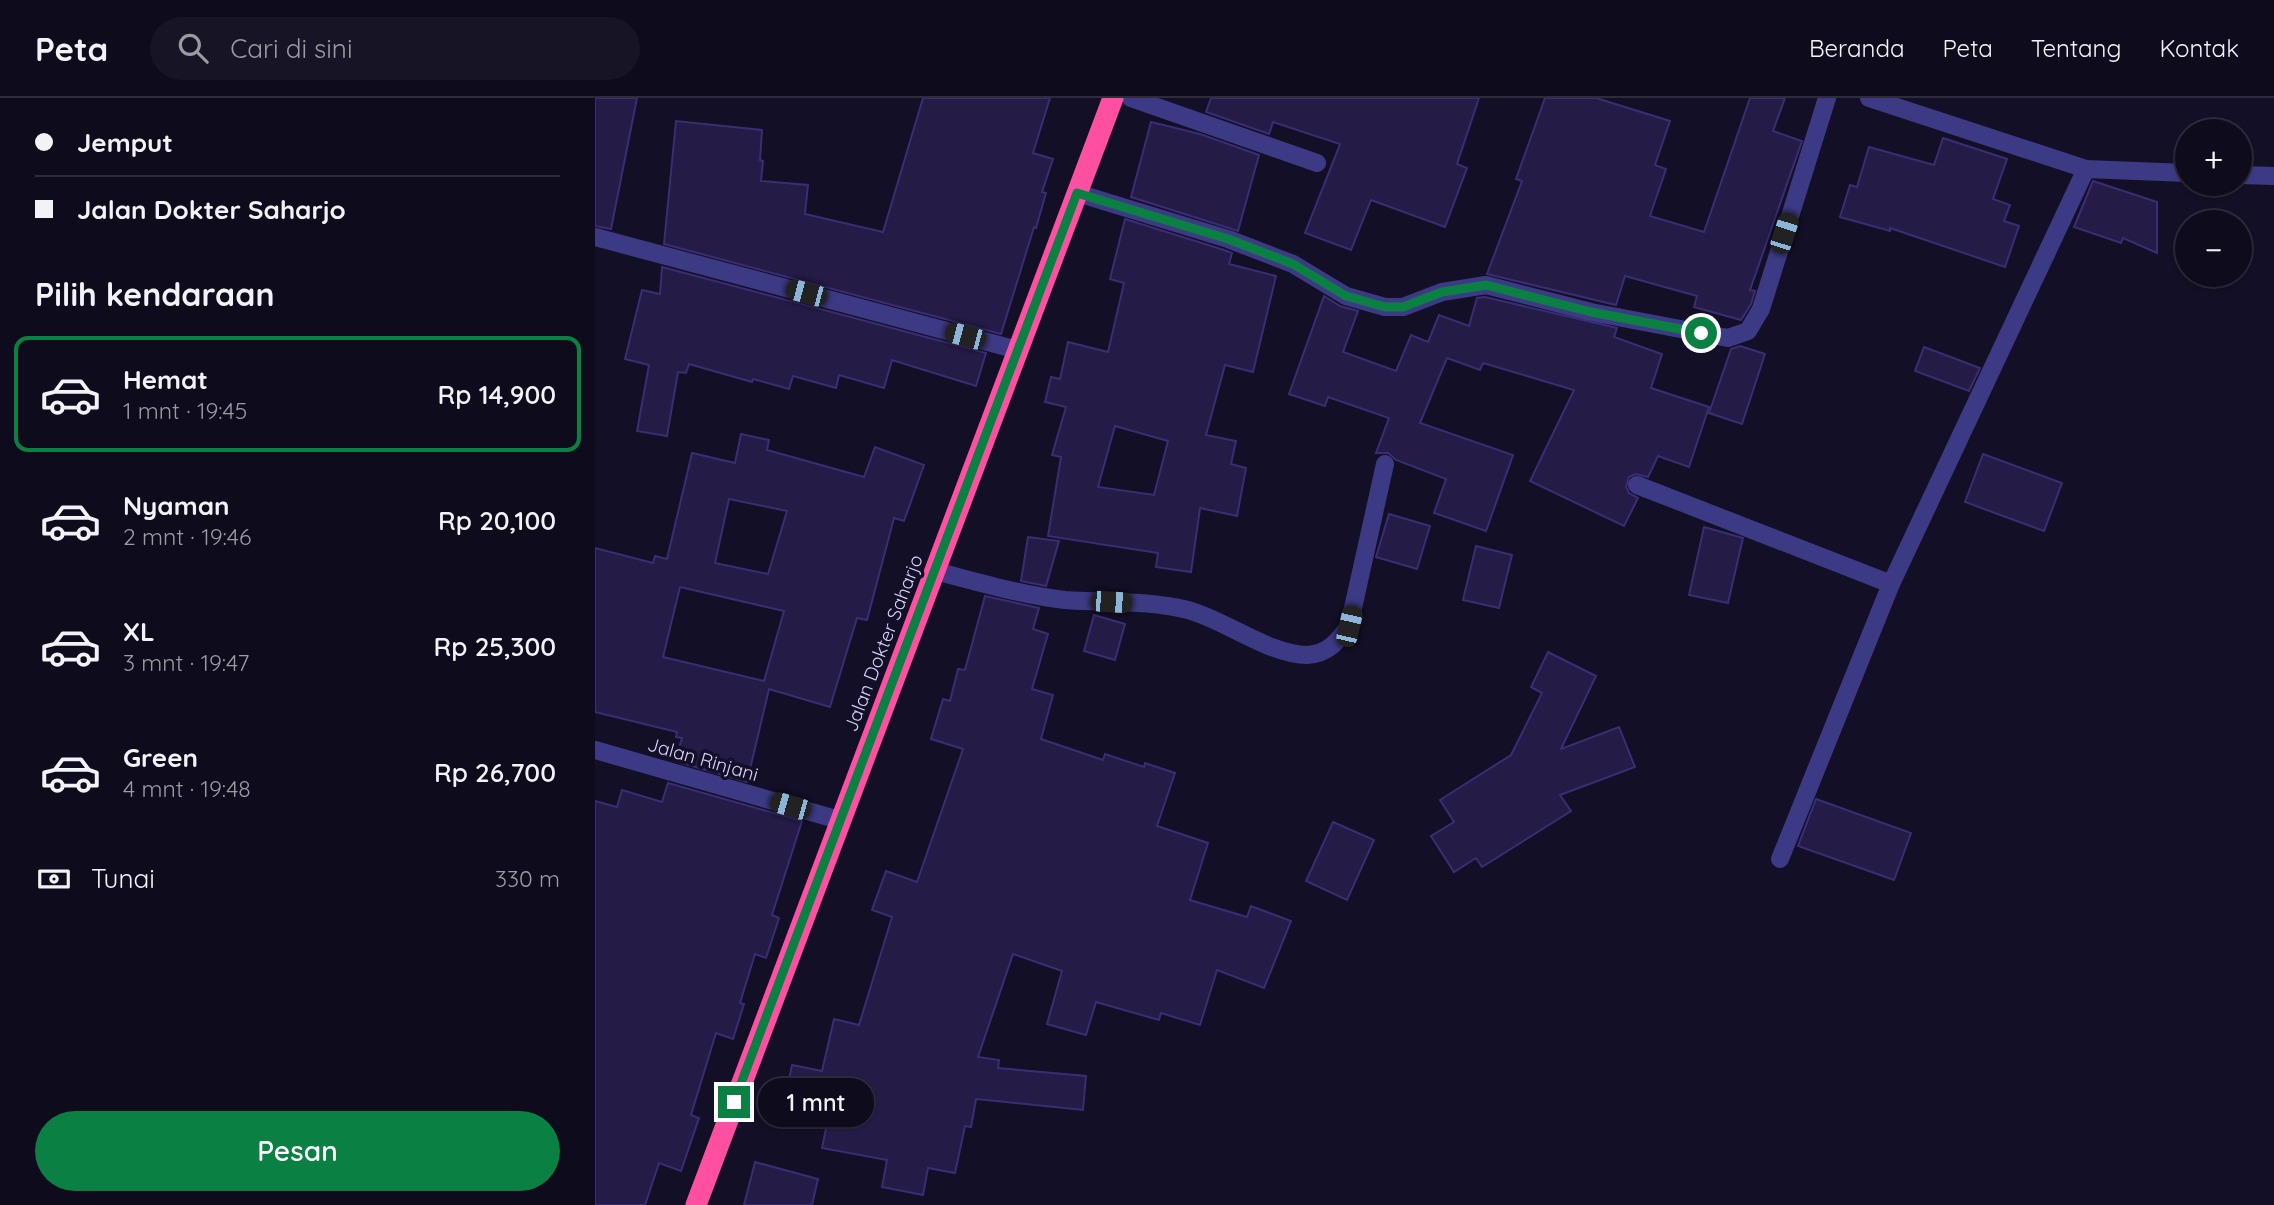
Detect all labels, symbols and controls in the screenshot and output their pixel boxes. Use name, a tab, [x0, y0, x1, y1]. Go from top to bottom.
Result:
search box	[150, 17, 640, 80]
text: Peta	[35, 28, 108, 69]
icon: search	[174, 29, 212, 67]
text: Cari di sini	[230, 32, 352, 65]
text: Beranda	[1809, 33, 1905, 63]
text: Peta	[1943, 33, 1993, 63]
text: Tentang	[2031, 33, 2121, 63]
text: Kontak	[2159, 33, 2239, 63]
map controls	[2175, 119, 2252, 287]
button: +	[2175, 119, 2252, 196]
text: Jemput	[77, 126, 173, 159]
text: Jalan Dokter Saharjo	[77, 193, 346, 226]
car	[1768, 210, 1801, 256]
button: −	[2175, 210, 2252, 287]
text: Pilih kendaraan	[35, 274, 275, 314]
car	[783, 277, 830, 309]
route start	[1685, 317, 1717, 349]
car	[942, 320, 989, 352]
icon: car	[39, 363, 102, 426]
text: Hemat	[123, 363, 208, 396]
text: Rp 14,900	[438, 378, 556, 411]
text: 1 mnt · 19:45	[123, 396, 247, 425]
icon: car	[39, 489, 102, 552]
text: Nyaman	[123, 489, 230, 522]
text: Rp 20,100	[438, 504, 556, 537]
text: 2 mnt · 19:46	[123, 522, 251, 551]
street label: Jalan Dokter Saharjo	[838, 551, 928, 735]
car	[1090, 590, 1133, 614]
car	[1335, 603, 1364, 649]
icon: car	[39, 615, 102, 678]
text: XL	[123, 615, 155, 648]
text: Rp 25,300	[434, 630, 556, 663]
text: 3 mnt · 19:47	[123, 648, 249, 677]
street label: Jalan Rinjani	[645, 732, 761, 786]
icon: car	[39, 741, 102, 804]
text: Green	[123, 741, 198, 774]
text: Rp 26,700	[434, 756, 556, 789]
text: 4 mnt · 19:48	[123, 774, 251, 803]
car	[767, 790, 814, 822]
icon: cash	[35, 860, 73, 898]
text: Tunai	[91, 862, 155, 895]
text: 330 m	[495, 864, 560, 893]
callout: 1 mnt	[759, 1077, 874, 1126]
route end	[718, 1086, 750, 1118]
text: 1 mnt	[787, 1088, 845, 1117]
button: Pesan	[35, 1111, 560, 1191]

